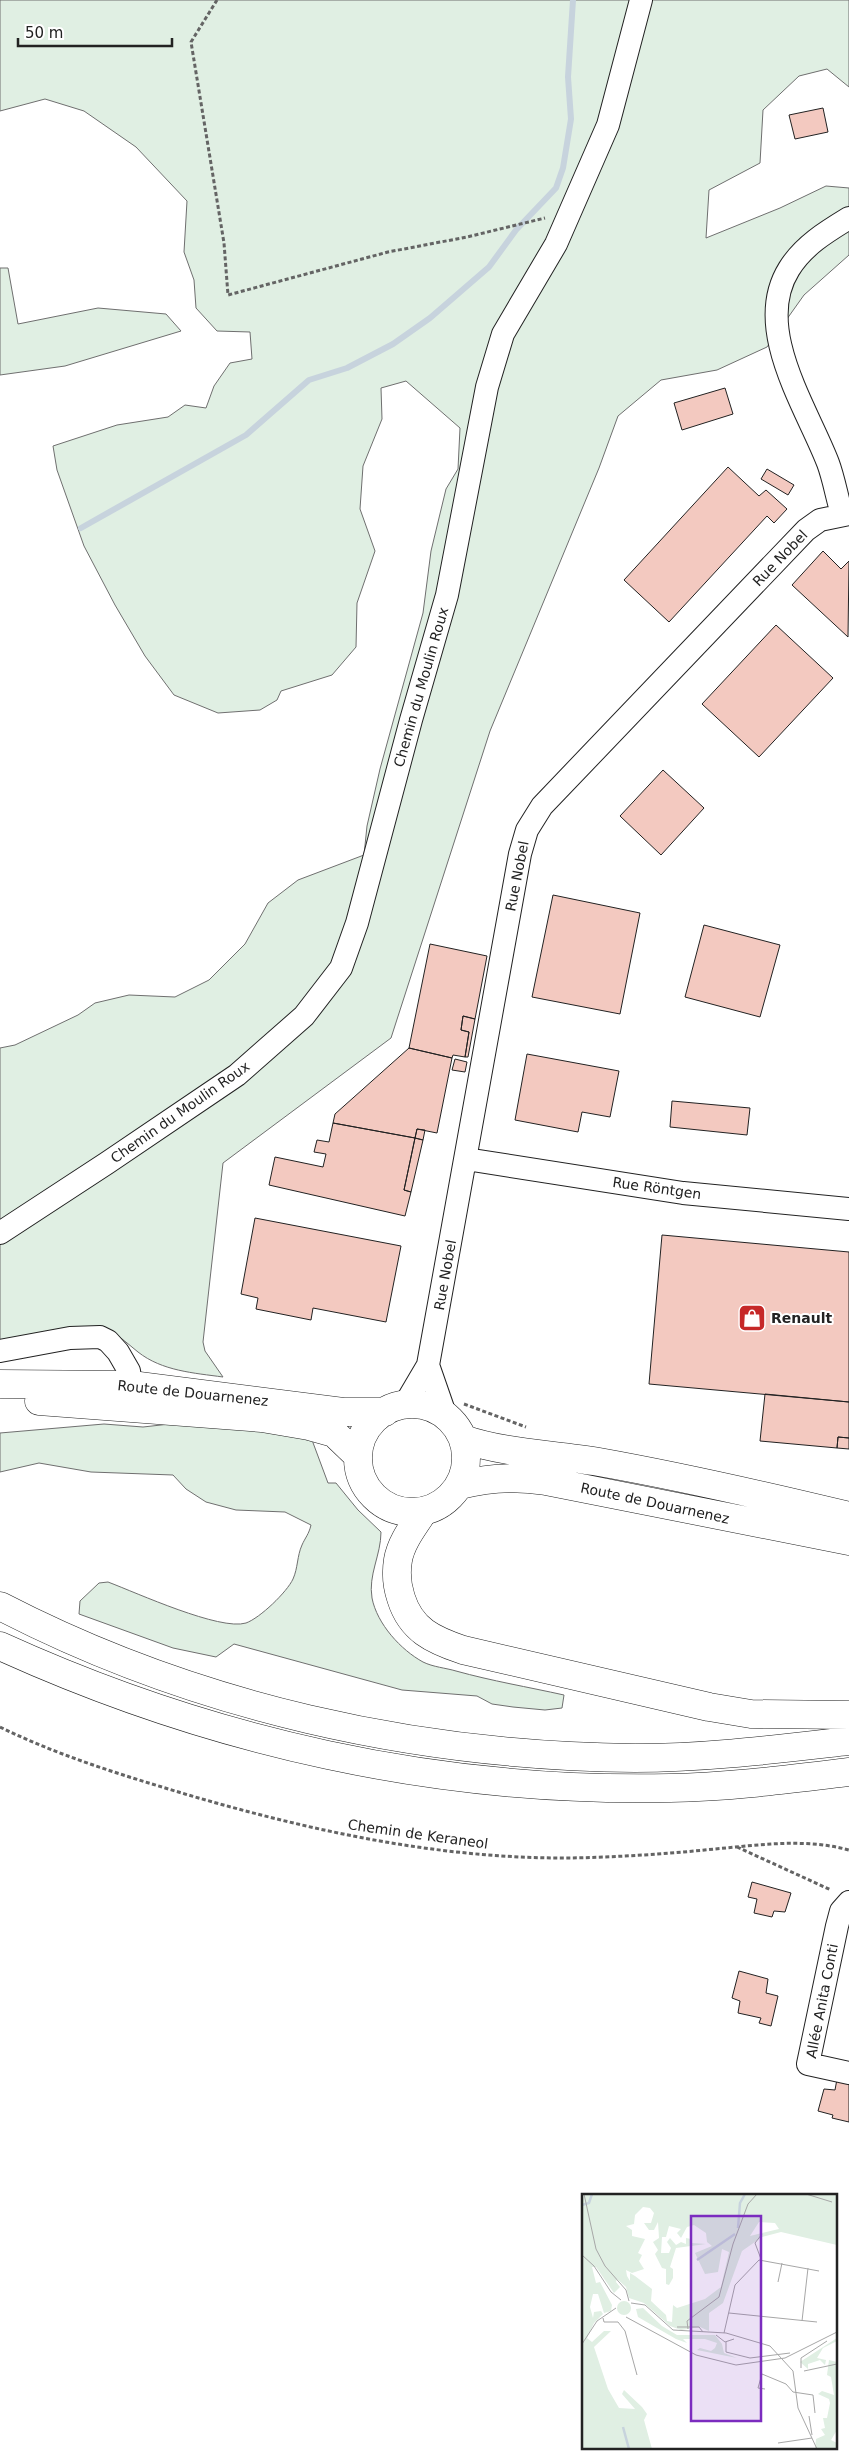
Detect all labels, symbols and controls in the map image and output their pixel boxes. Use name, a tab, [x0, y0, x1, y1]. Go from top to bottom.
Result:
scale bar	[18, 15, 171, 47]
text: 50 m	[25, 24, 63, 42]
street label: Rue Nobel	[749, 527, 811, 589]
street label: Chemin du Moulin Roux	[390, 605, 452, 769]
street label: Rue Nobel	[502, 839, 532, 913]
street label: Chemin du Moulin Roux	[108, 1058, 252, 1166]
street label: Rue Röntgen	[612, 1174, 702, 1202]
street label: Rue Nobel	[431, 1238, 459, 1312]
shop icon: Renault	[737, 1303, 767, 1333]
place label: Renault	[771, 1310, 832, 1326]
street label: Route de Douarnenez	[117, 1377, 269, 1409]
street label: Route de Douarnenez	[579, 1479, 731, 1527]
street label: Chemin de Keraneol	[347, 1816, 489, 1852]
street label: Allée Anita Conti	[803, 1942, 841, 2060]
inset map	[582, 2194, 836, 2450]

